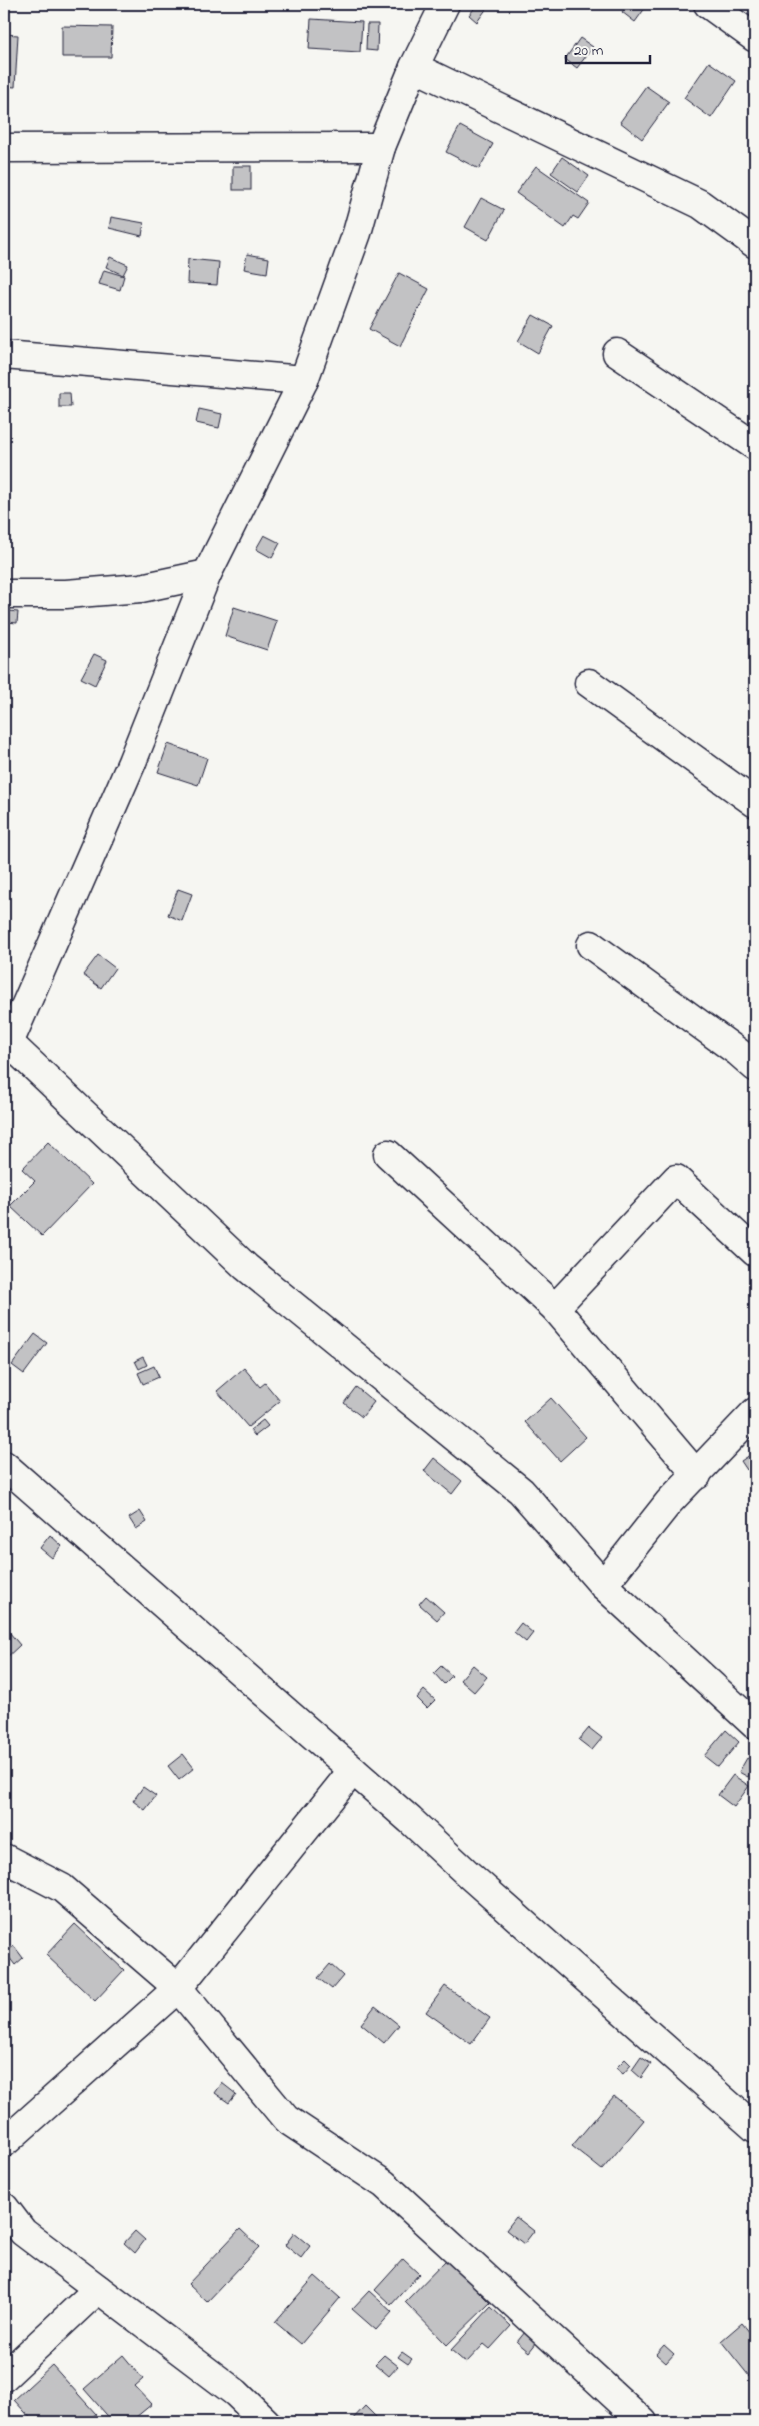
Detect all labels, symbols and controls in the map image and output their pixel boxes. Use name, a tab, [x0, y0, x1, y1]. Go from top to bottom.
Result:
scale bar	[566, 32, 650, 64]
text: 20 m	[574, 40, 604, 62]

